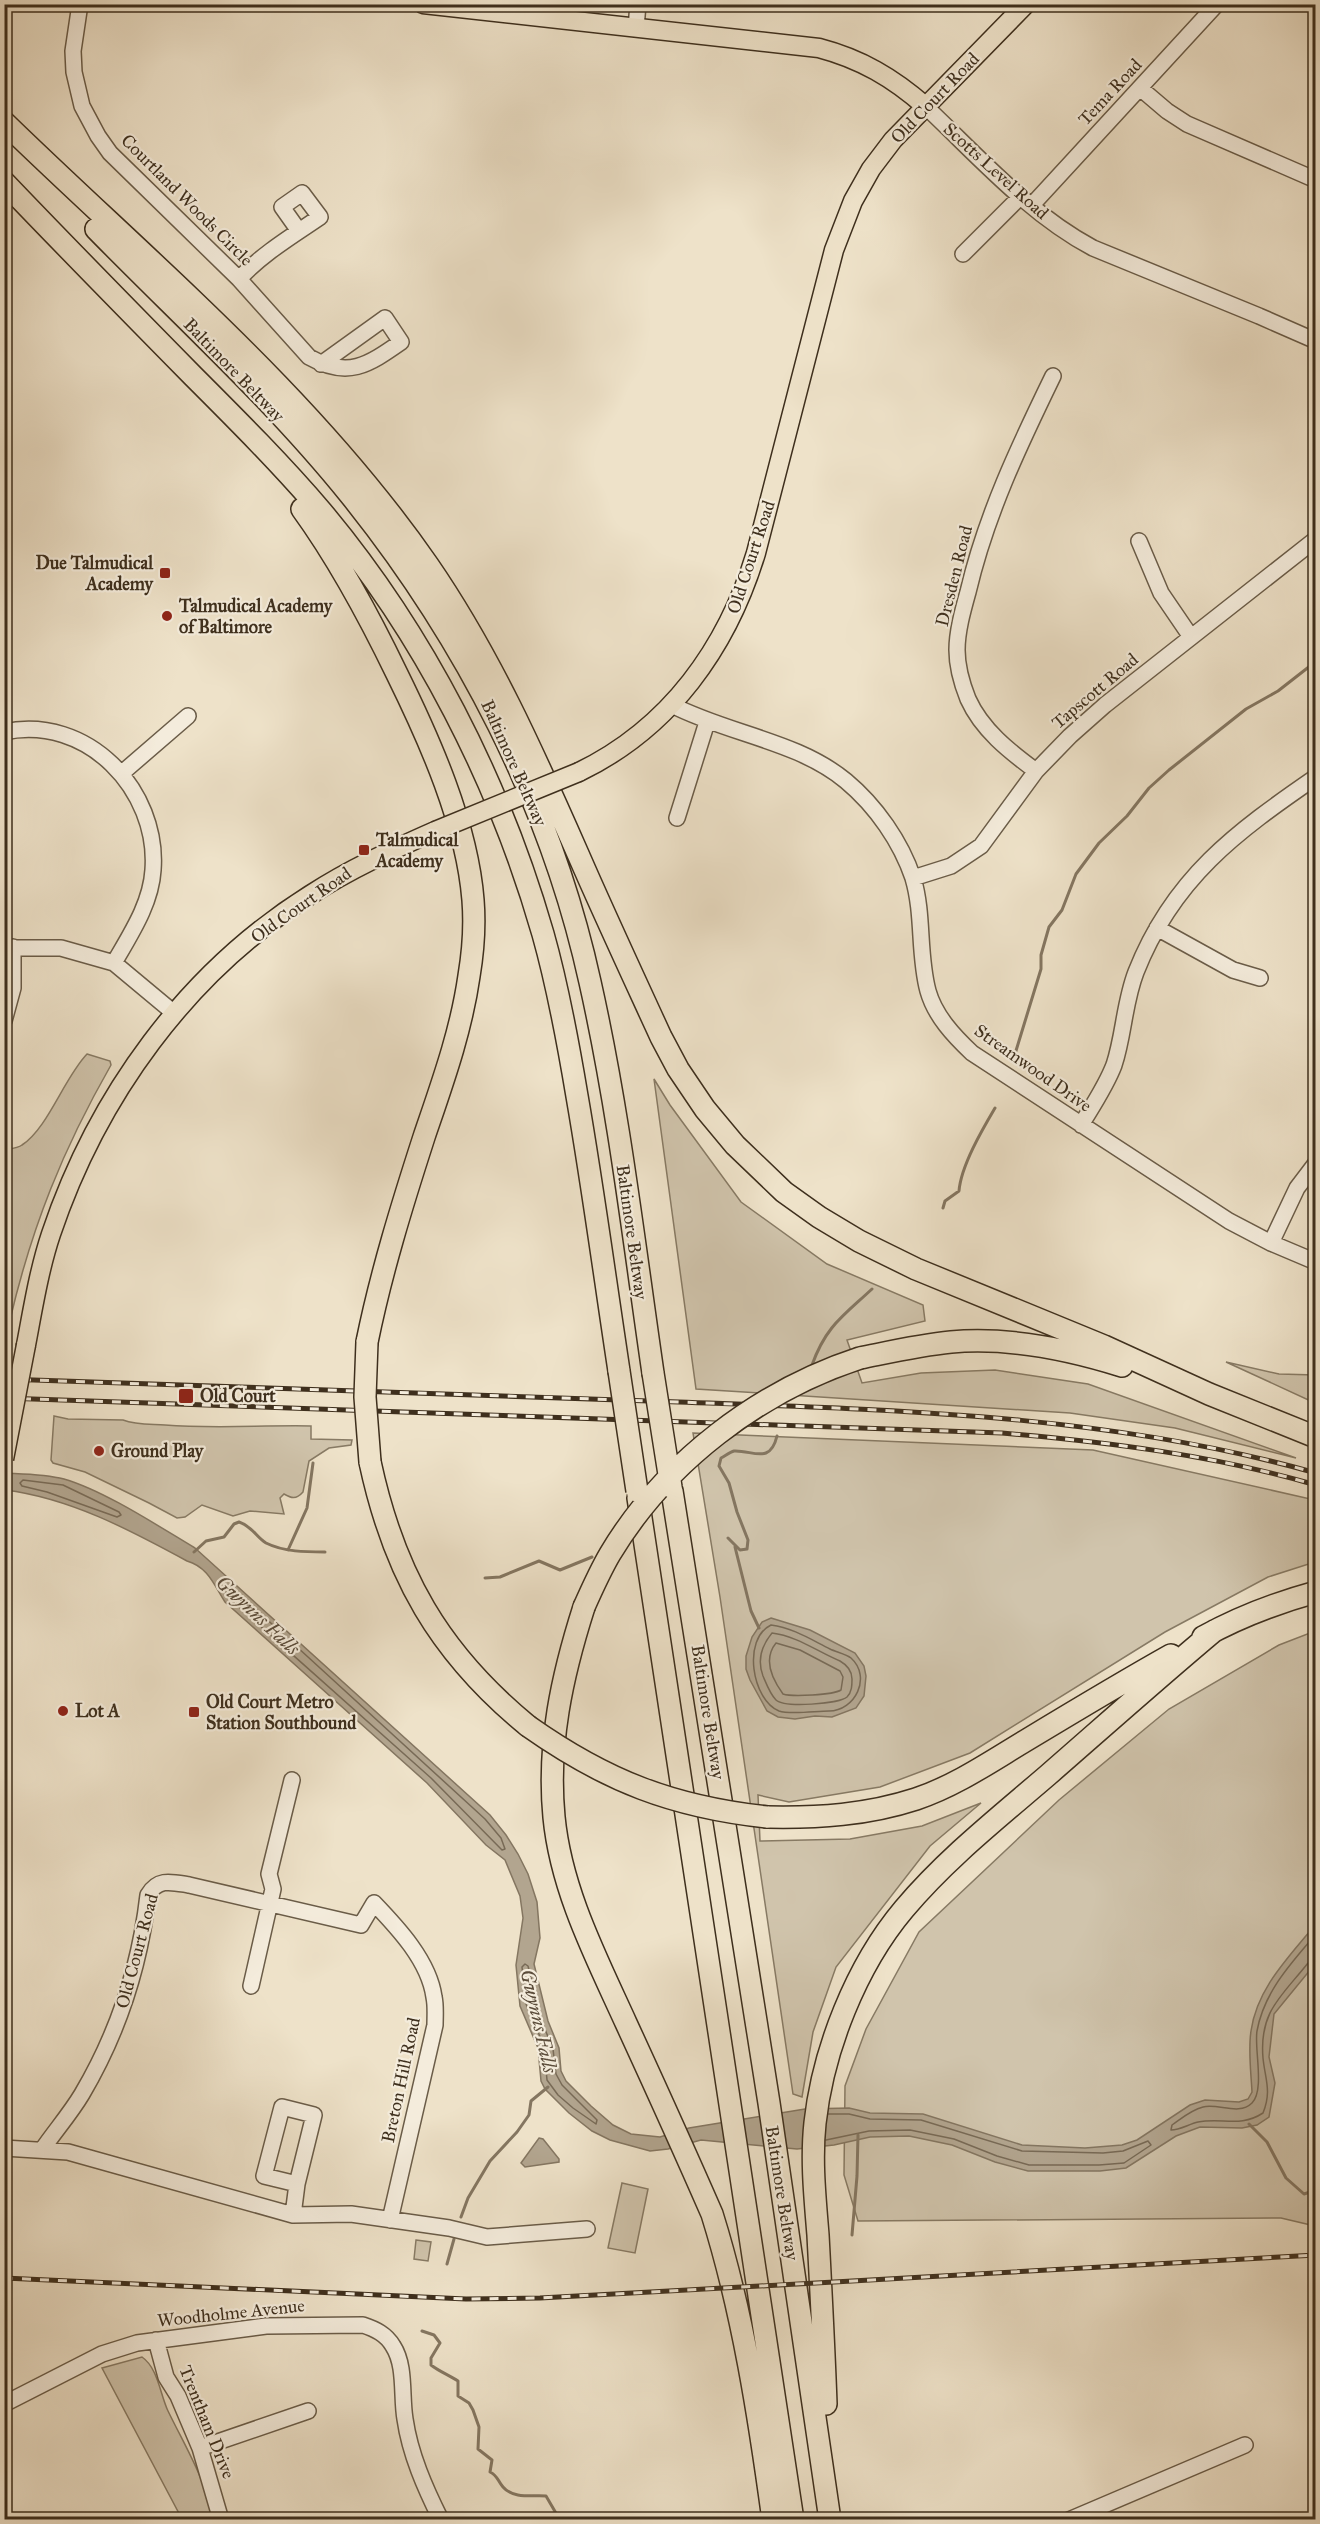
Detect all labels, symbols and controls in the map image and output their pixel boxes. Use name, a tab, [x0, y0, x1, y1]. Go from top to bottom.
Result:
street label: Old Court Road	[886, 48, 984, 148]
street label: Tema Road	[1074, 54, 1146, 130]
street label: Scotts Level Road	[939, 118, 1053, 224]
street label: Courtland Woods Circle	[117, 130, 257, 270]
street label: Baltimore Beltway	[179, 313, 290, 427]
street label: Old Court Road	[722, 498, 780, 616]
street label: Dresden Road	[931, 523, 977, 629]
place label: Due Talmudical Academy	[36, 552, 155, 596]
marker: Due Talmudical Academy	[158, 566, 172, 580]
place label: Talmudical Academy of Baltimore	[178, 595, 334, 638]
marker: Talmudical Academy of Baltimore	[160, 609, 174, 623]
street label: Tapscott Road	[1047, 648, 1143, 734]
street label: Baltimore Beltway	[476, 696, 552, 830]
place label: Talmudical Academy	[375, 829, 459, 873]
marker: Talmudical Academy	[357, 843, 371, 857]
street label: Old Court Road	[246, 862, 356, 948]
street label: Streamwood Drive	[970, 1019, 1096, 1117]
street label: Baltimore Beltway	[612, 1163, 652, 1301]
place label: Old Court	[200, 1385, 276, 1407]
marker: Old Court	[177, 1387, 195, 1405]
place label: Ground Play	[111, 1440, 205, 1463]
marker: Ground Play	[92, 1444, 106, 1458]
water label: Gwynns Falls	[211, 1570, 306, 1661]
street label: Baltimore Beltway	[687, 1643, 730, 1781]
place label: Old Court Metro Station Southbound	[206, 1691, 357, 1734]
place label: Lot A	[75, 1700, 121, 1722]
marker: Lot A	[56, 1704, 70, 1718]
marker: Old Court Metro Station Southbound	[187, 1705, 201, 1719]
street label: Old Court Road	[111, 1891, 163, 2011]
water label: Gwynns Falls	[515, 1967, 563, 2077]
street label: Breton Hill Road	[377, 2015, 425, 2145]
street label: Baltimore Beltway	[761, 2124, 804, 2262]
street label: Woodholme Avenue	[156, 2294, 306, 2332]
street label: Trentham Drive	[174, 2362, 240, 2482]

